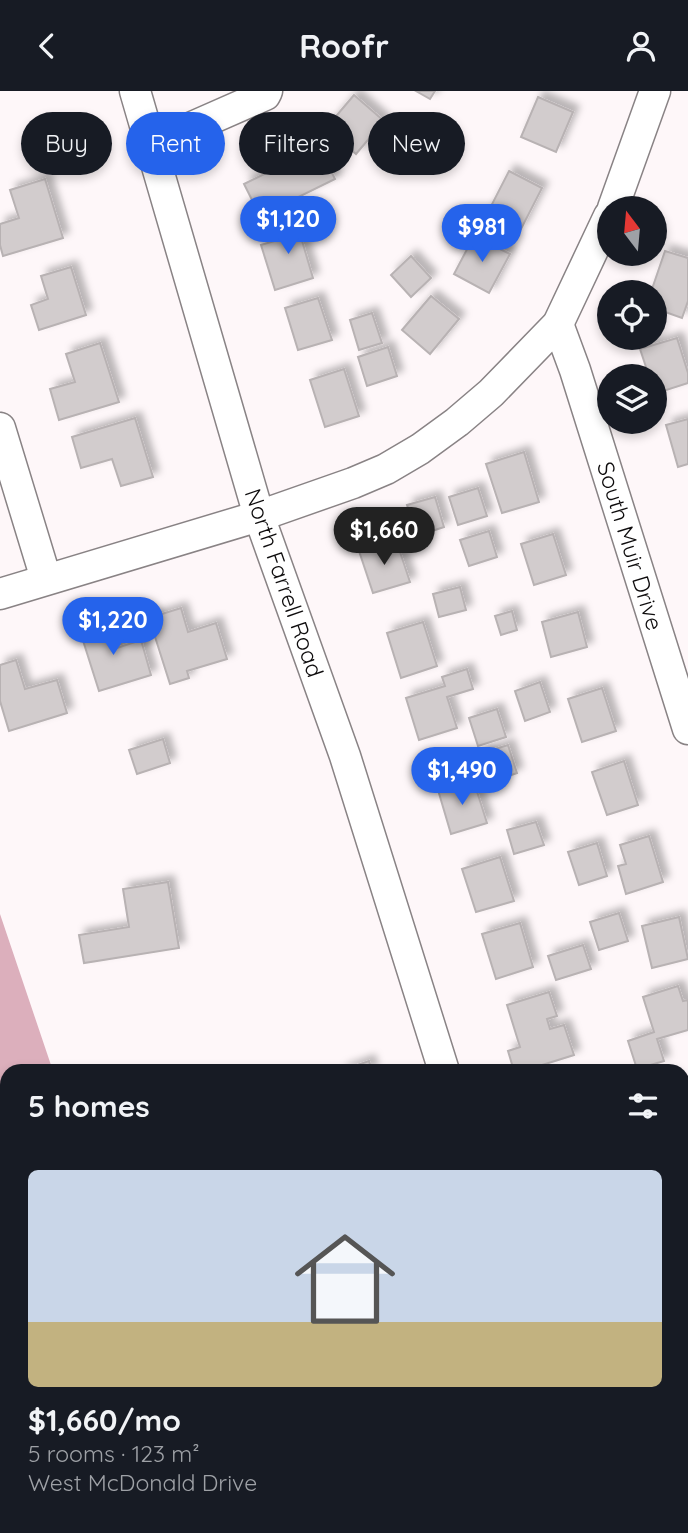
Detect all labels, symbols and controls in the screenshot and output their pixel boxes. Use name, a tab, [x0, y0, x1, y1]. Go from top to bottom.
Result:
text: Roofr	[299, 26, 389, 66]
icon: back	[28, 27, 66, 65]
icon: person	[622, 27, 660, 65]
chip: Buy	[21, 112, 112, 175]
chip: Rent	[126, 112, 225, 175]
chip: Filters	[239, 112, 354, 175]
chip: New	[368, 112, 465, 175]
north arrow	[597, 196, 667, 266]
map controls	[597, 196, 667, 434]
pin: $1,120	[231, 197, 345, 256]
text: $1,120	[256, 204, 320, 233]
pin: $981	[441, 205, 523, 264]
text: $981	[458, 212, 506, 241]
button: locate	[597, 280, 667, 350]
button: layers	[597, 364, 667, 434]
street label: South Muir Drive	[591, 458, 670, 634]
street label: North Farrell Road	[239, 485, 330, 681]
pin: $1,660	[327, 507, 441, 567]
text: $1,660	[350, 515, 418, 544]
pin: $1,220	[56, 597, 170, 657]
text: $1,220	[78, 605, 148, 634]
pin: $1,490	[405, 747, 519, 807]
text: $1,490	[427, 755, 497, 784]
text: 5 homes	[28, 1087, 150, 1125]
icon: filters	[624, 1087, 662, 1125]
icon: home	[282, 1216, 408, 1342]
text: $1,660/mo	[28, 1401, 181, 1439]
text: 5 rooms · 123 m²	[28, 1439, 200, 1468]
text: West McDonald Drive	[28, 1468, 257, 1497]

